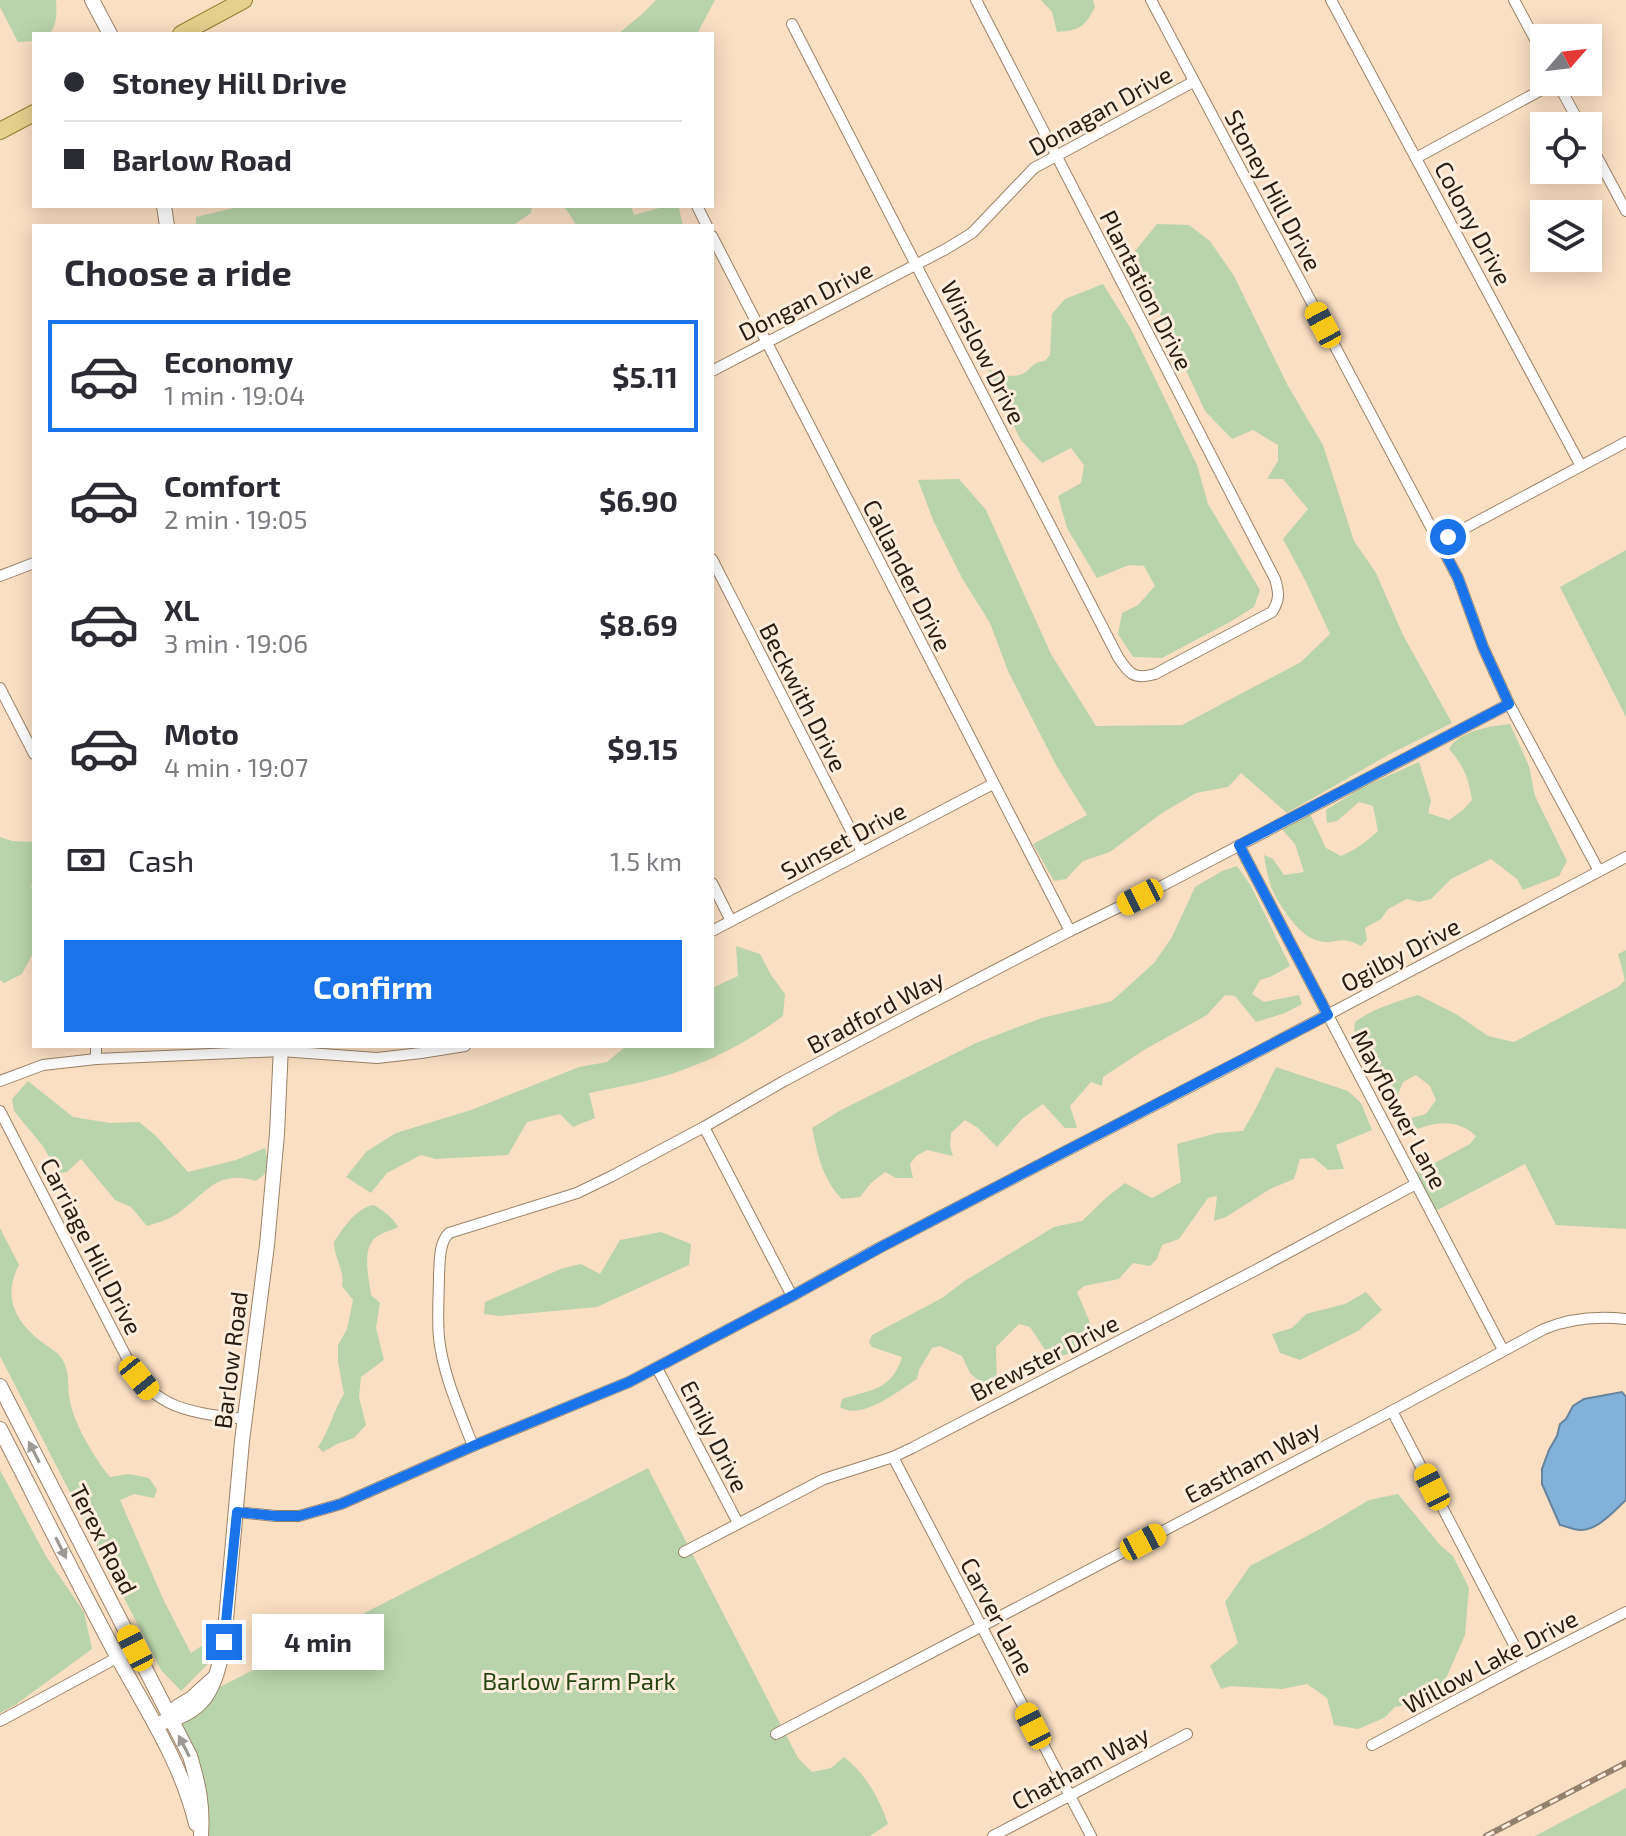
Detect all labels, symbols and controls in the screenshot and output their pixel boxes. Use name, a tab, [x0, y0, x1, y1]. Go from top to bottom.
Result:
north arrow	[1530, 24, 1602, 96]
map controls	[1530, 24, 1602, 272]
street label: Donagan Drive	[1023, 59, 1177, 161]
text: Stoney Hill Drive	[112, 64, 347, 100]
street label: Stoney Hill Drive	[1219, 104, 1329, 276]
button: locate	[1530, 112, 1602, 184]
text: Barlow Road	[112, 141, 292, 177]
street label: Colony Drive	[1429, 156, 1519, 290]
button: layers	[1530, 200, 1602, 272]
street label: Plantation Drive	[1094, 205, 1200, 375]
text: Choose a ride	[64, 250, 292, 293]
street label: Dongan Drive	[733, 254, 877, 346]
street label: Winslow Drive	[935, 275, 1033, 429]
car	[1301, 298, 1345, 352]
icon: car	[68, 340, 140, 412]
text: Economy	[164, 343, 293, 379]
text: $5.11	[612, 358, 678, 394]
text: 1 min · 19:04	[164, 379, 305, 410]
icon: car	[68, 464, 140, 536]
text: Comfort	[164, 467, 281, 503]
text: $6.90	[599, 482, 678, 518]
street label: Callander Drive	[857, 494, 959, 656]
text: 2 min · 19:05	[164, 503, 307, 534]
route start	[1430, 519, 1466, 555]
icon: car	[68, 588, 140, 660]
text: XL	[164, 591, 199, 627]
text: $8.69	[599, 606, 678, 642]
street label: Beckwith Drive	[754, 618, 854, 776]
text: 3 min · 19:06	[164, 627, 308, 658]
icon: car	[68, 712, 140, 784]
text: Moto	[164, 715, 239, 751]
text: $9.15	[607, 730, 678, 766]
text: 4 min · 19:07	[164, 751, 308, 782]
street label: Sunset Drive	[775, 795, 911, 885]
icon: cash	[64, 838, 108, 882]
text: Cash	[128, 842, 194, 878]
text: 1.5 km	[610, 845, 682, 876]
car	[1113, 875, 1167, 919]
street label: Ogilby Drive	[1336, 911, 1464, 997]
button: Confirm	[64, 940, 682, 1032]
street label: Bradford Way	[802, 963, 949, 1059]
street label: Mayflower Lane	[1346, 1025, 1454, 1193]
street label: Carriage Hill Drive	[35, 1153, 149, 1339]
street label: Barlow Road	[207, 1290, 253, 1430]
street label: Brewster Drive	[965, 1307, 1123, 1407]
car	[115, 1352, 163, 1404]
street label: Emily Drive	[674, 1375, 756, 1497]
street label: Eastham Way	[1179, 1413, 1325, 1509]
one-way arrow	[27, 1441, 41, 1464]
car	[1410, 1460, 1454, 1514]
street label: Terex Road	[64, 1479, 144, 1599]
car	[1116, 1520, 1170, 1564]
one-way arrow	[54, 1537, 68, 1559]
street label: Carver Lane	[955, 1552, 1041, 1680]
street label: Willow Lake Drive	[1398, 1603, 1582, 1719]
callout: 4 min	[252, 1614, 384, 1670]
car	[113, 1621, 157, 1675]
route end	[206, 1624, 242, 1660]
text: 4 min	[284, 1626, 352, 1657]
park label: Barlow Farm Park	[482, 1666, 676, 1695]
car	[1011, 1699, 1055, 1753]
street label: Chatham Way	[1006, 1719, 1154, 1815]
one-way arrow	[178, 1734, 191, 1757]

